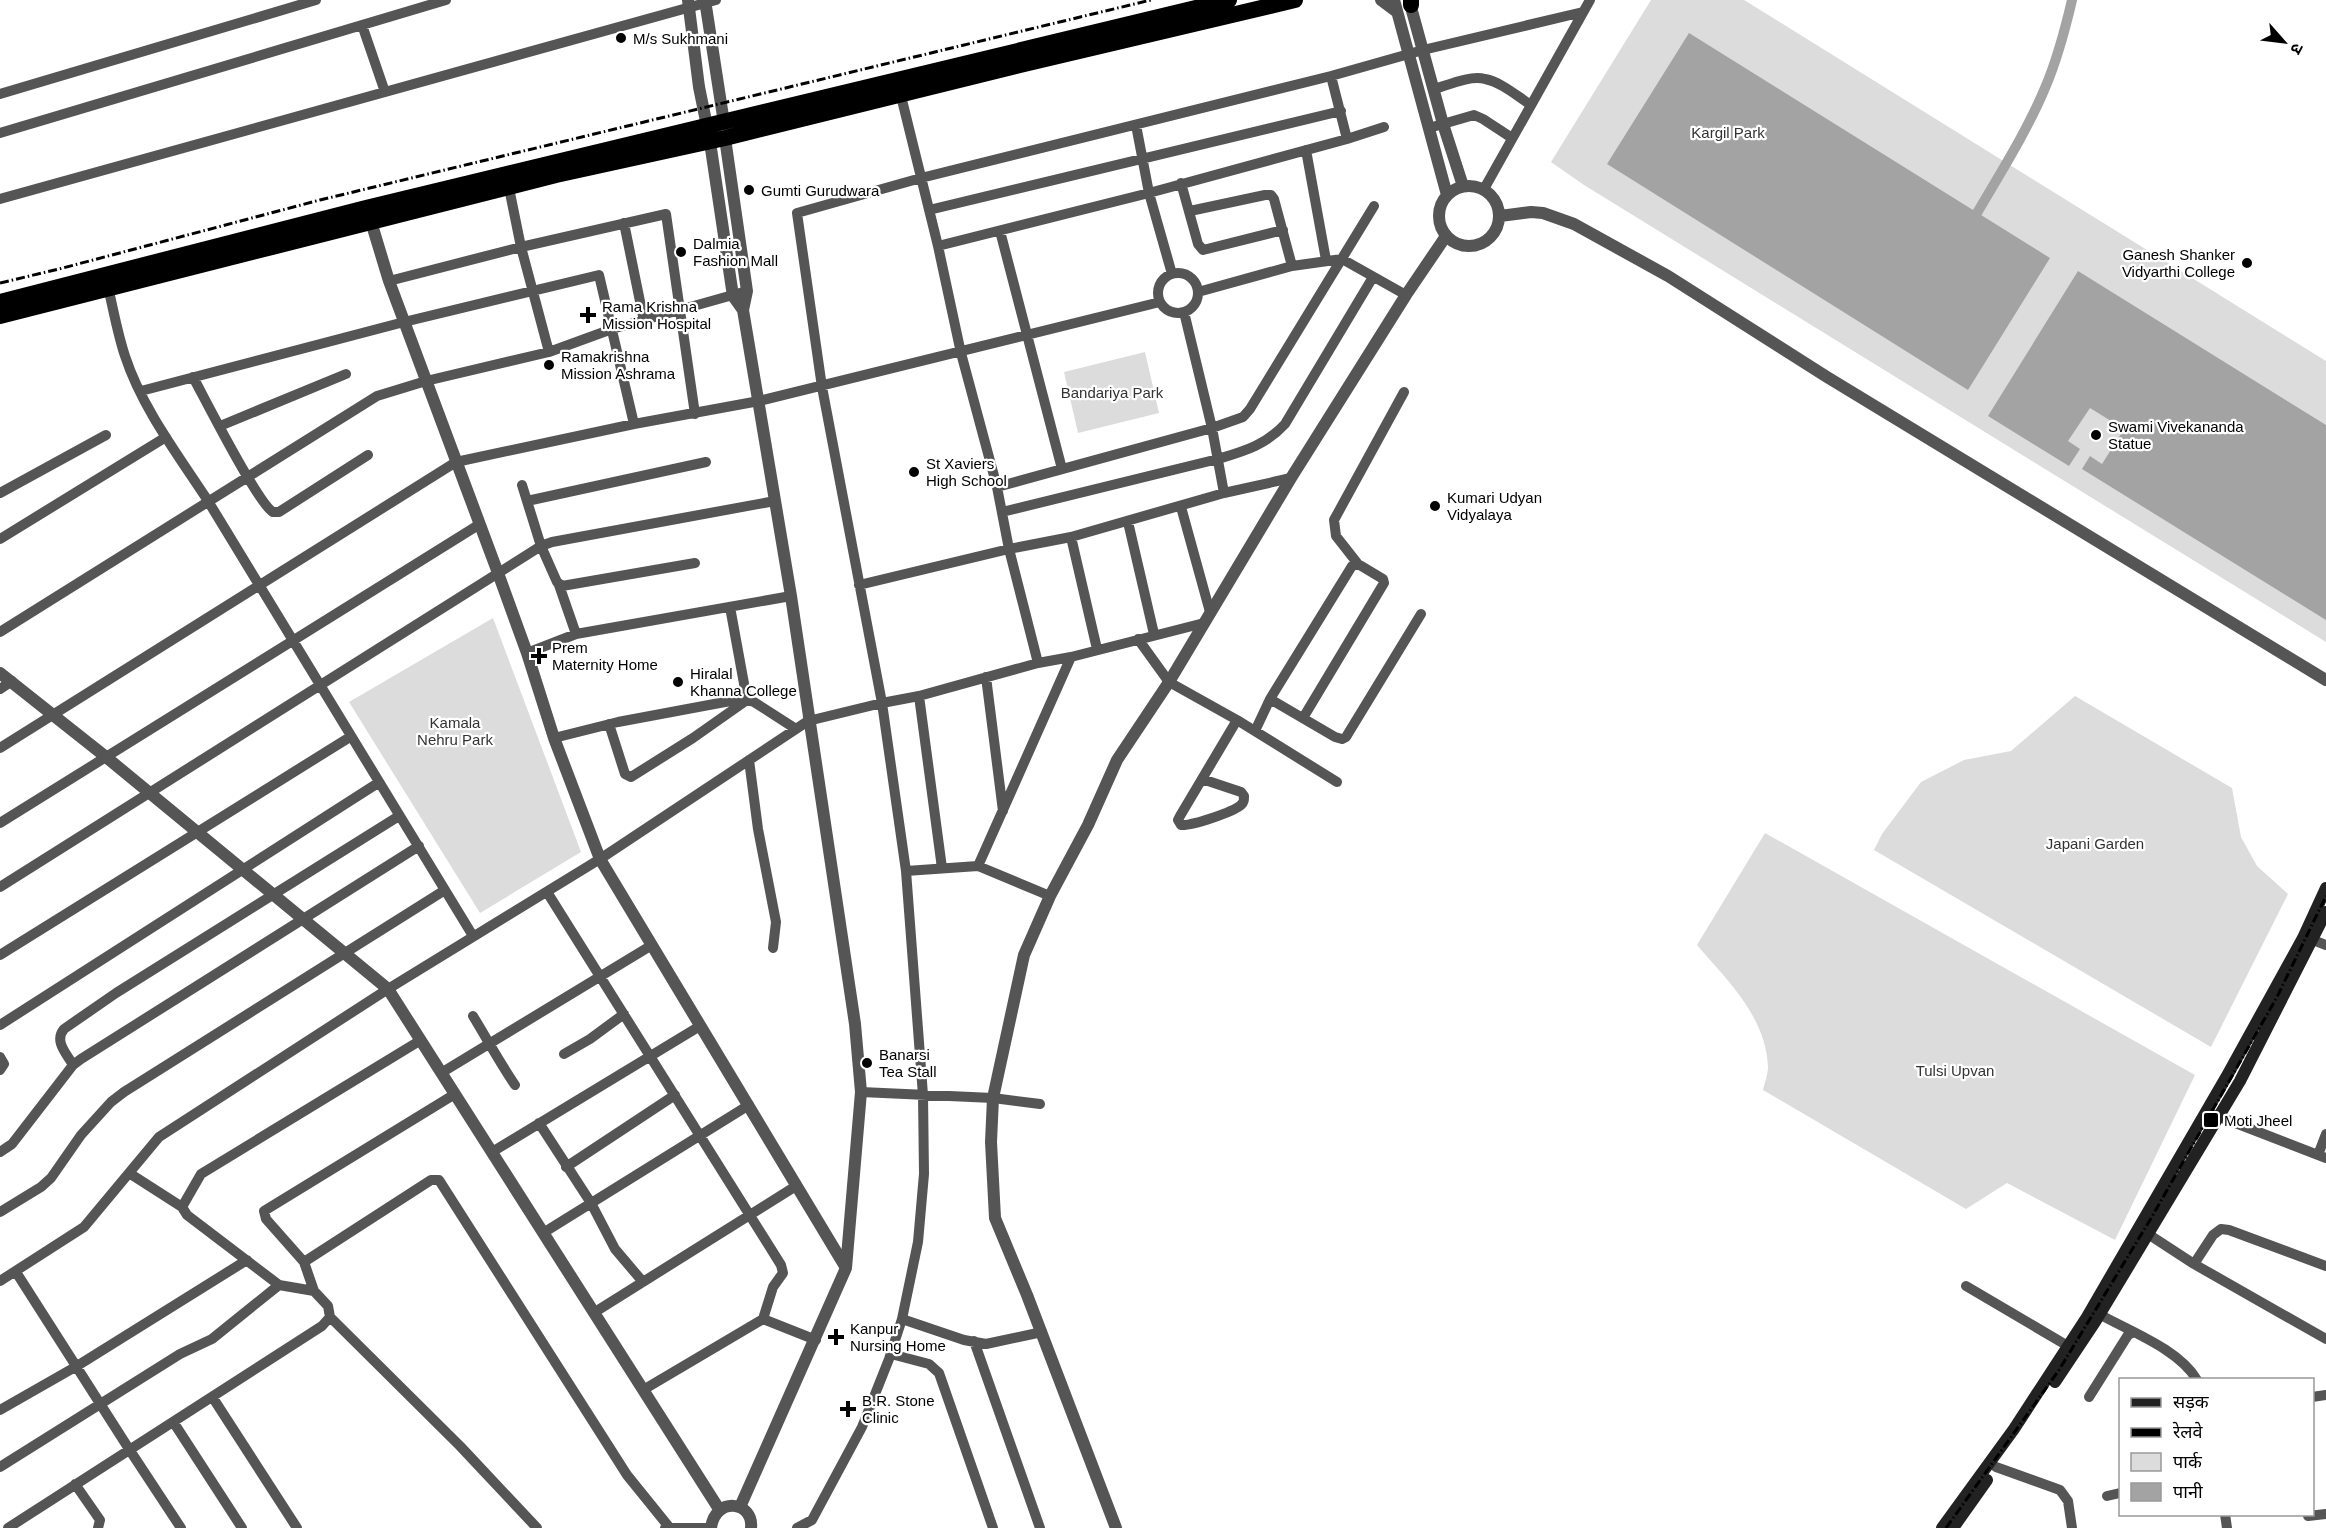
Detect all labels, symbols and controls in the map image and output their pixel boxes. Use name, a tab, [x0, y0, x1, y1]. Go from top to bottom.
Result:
north arrow	[2254, 12, 2314, 72]
place label: M/s Sukhmani	[633, 30, 728, 47]
marker: M/s Sukhmani	[614, 31, 628, 45]
text: उ	[2287, 41, 2307, 57]
park label: Kargil Park	[1691, 124, 1765, 141]
place label: Gumti Gurudwara	[761, 182, 880, 199]
marker: Gumti Gurudwara	[742, 183, 756, 197]
place label: Dalmia Fashion Mall	[693, 235, 778, 269]
marker: Dalmia Fashion Mall	[674, 245, 688, 259]
place label: Ganesh Shanker Vidyarthi College	[2122, 246, 2235, 280]
marker: Ganesh Shanker Vidyarthi College	[2240, 256, 2254, 270]
place label: Rama Krishna Mission Hospital	[602, 298, 711, 332]
marker: Rama Krishna Mission Hospital	[579, 306, 597, 324]
place label: Ramakrishna Mission Ashrama	[561, 348, 676, 382]
marker: Ramakrishna Mission Ashrama	[542, 358, 556, 372]
park label: Bandariya Park	[1061, 384, 1164, 401]
place label: Swami Vivekananda Statue	[2108, 418, 2244, 452]
marker: Swami Vivekananda Statue	[2089, 428, 2103, 442]
place label: St Xaviers High School	[926, 455, 1007, 489]
marker: St Xaviers High School	[907, 465, 921, 479]
place label: Kumari Udyan Vidyalaya	[1447, 489, 1542, 523]
marker: Kumari Udyan Vidyalaya	[1428, 499, 1442, 513]
place label: Prem Maternity Home	[552, 639, 658, 673]
marker: Prem Maternity Home	[530, 647, 548, 665]
place label: Hiralal Khanna College	[690, 665, 797, 699]
marker: Hiralal Khanna College	[671, 675, 685, 689]
park label: Kamala Nehru Park	[417, 714, 493, 748]
park label: Japani Garden	[2046, 835, 2144, 852]
place label: Banarsi Tea Stall	[879, 1046, 937, 1080]
marker: Banarsi Tea Stall	[860, 1056, 874, 1070]
park label: Tulsi Upvan	[1916, 1062, 1994, 1079]
marker: Moti Jheel	[2202, 1111, 2220, 1129]
place label: Moti Jheel	[2224, 1112, 2292, 1129]
place label: Kanpur Nursing Home	[850, 1320, 946, 1354]
marker: Kanpur Nursing Home	[827, 1328, 845, 1346]
legend	[2119, 1378, 2314, 1516]
place label: B.R. Stone Clinic	[862, 1392, 935, 1426]
text: सड़क	[2173, 1392, 2210, 1412]
marker: B.R. Stone Clinic	[839, 1400, 857, 1418]
text: रेलवे	[2172, 1421, 2204, 1442]
text: पार्क	[2173, 1451, 2203, 1472]
text: पानी	[2173, 1482, 2203, 1502]

